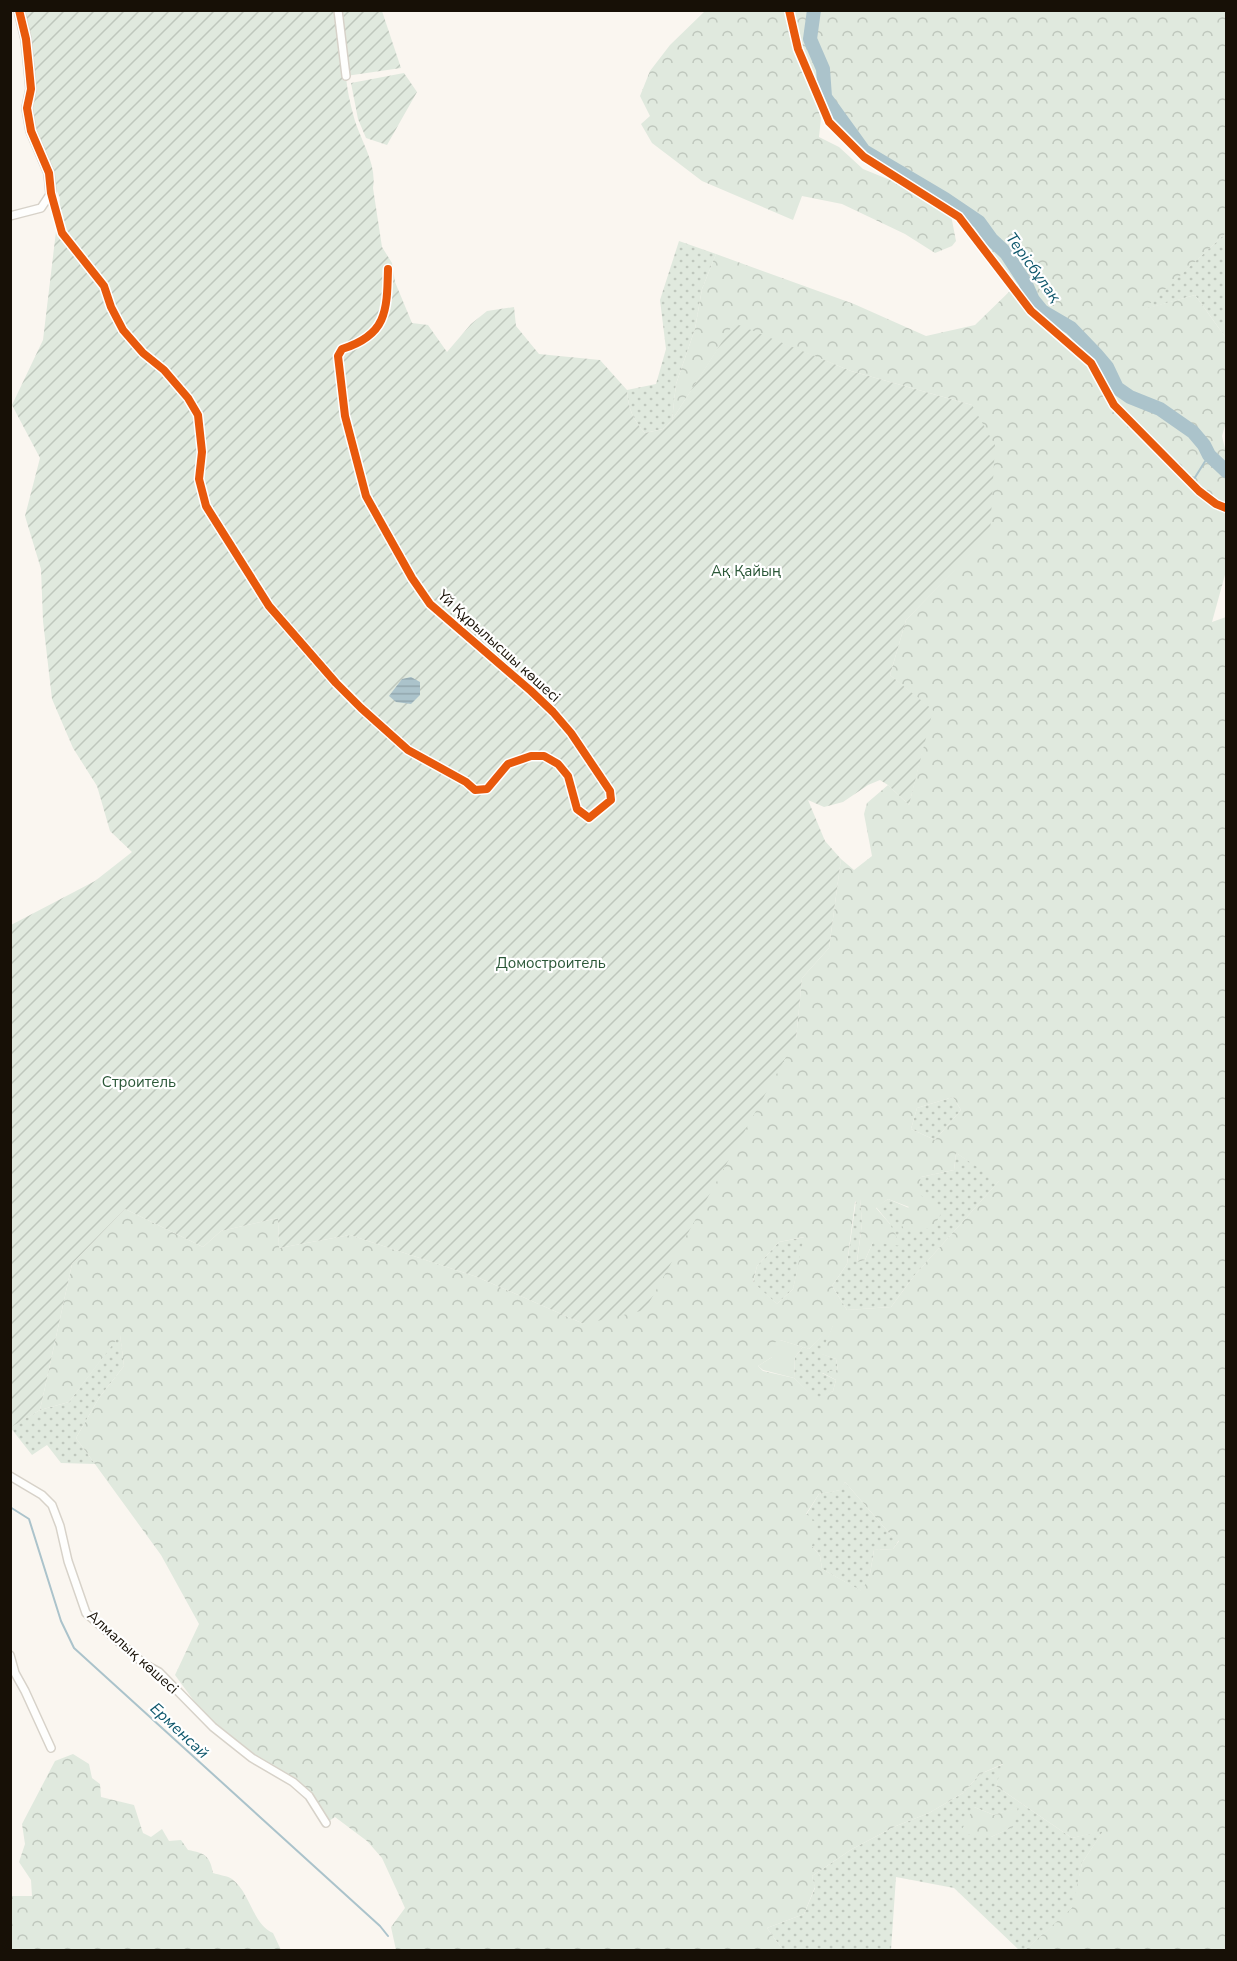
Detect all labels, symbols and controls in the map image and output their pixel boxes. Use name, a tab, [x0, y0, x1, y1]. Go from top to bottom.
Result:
water label: Терісбұлақ	[1000, 228, 1066, 307]
park label: Ақ Қайың	[711, 561, 781, 581]
street label: Үй Құрылысшы көшесі	[433, 585, 565, 707]
park label: Домостроитель	[496, 953, 606, 973]
park label: Строитель	[102, 1072, 176, 1092]
street label: Алмалық көшесі	[83, 1606, 183, 1698]
water label: Ерменсай	[145, 1698, 214, 1764]

